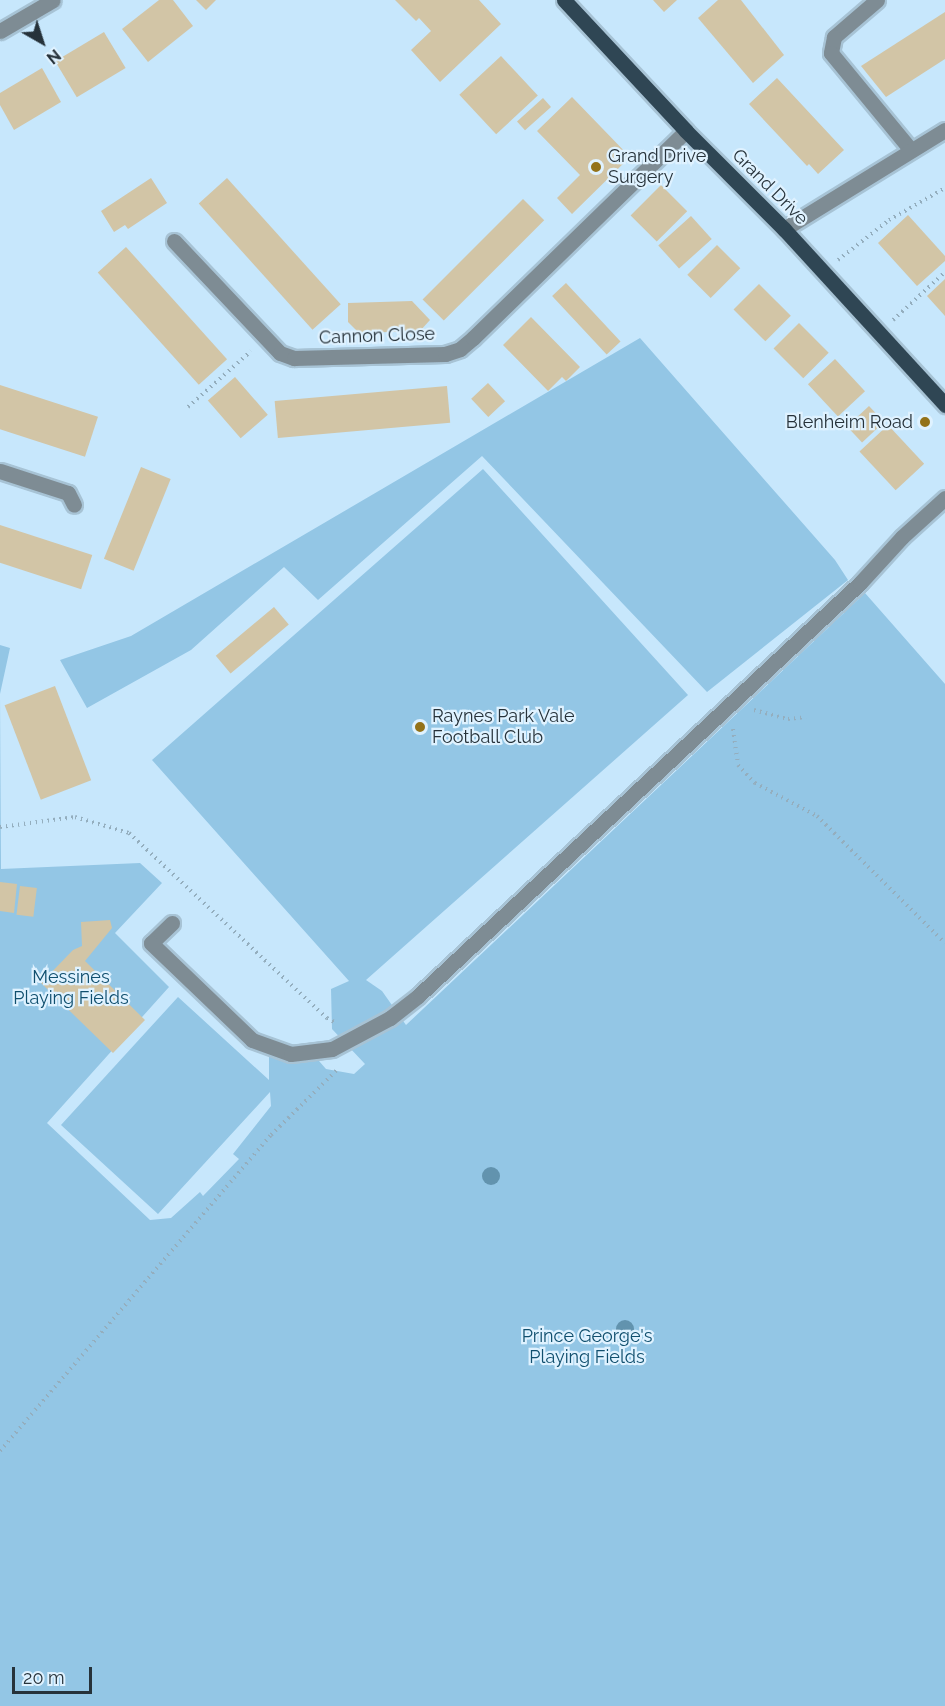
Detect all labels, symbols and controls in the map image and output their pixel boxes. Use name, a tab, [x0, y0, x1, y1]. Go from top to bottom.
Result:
north arrow	[12, 12, 72, 72]
text: N	[43, 45, 64, 68]
street label: Grand Drive	[728, 145, 812, 229]
place label: Grand Drive Surgery	[608, 146, 706, 188]
marker: Grand Drive Surgery	[589, 160, 603, 174]
street label: Cannon Close	[319, 323, 435, 349]
place label: Blenheim Road	[786, 411, 913, 433]
marker: Blenheim Road	[918, 415, 932, 429]
place label: Raynes Park Vale Football Club	[432, 706, 575, 748]
marker: Raynes Park Vale Football Club	[413, 720, 427, 734]
park label: Messines Playing Fields	[13, 967, 129, 1010]
park label: Prince George's Playing Fields	[522, 1326, 652, 1368]
scale bar	[15, 1655, 94, 1693]
text: 20 m	[23, 1667, 65, 1688]

